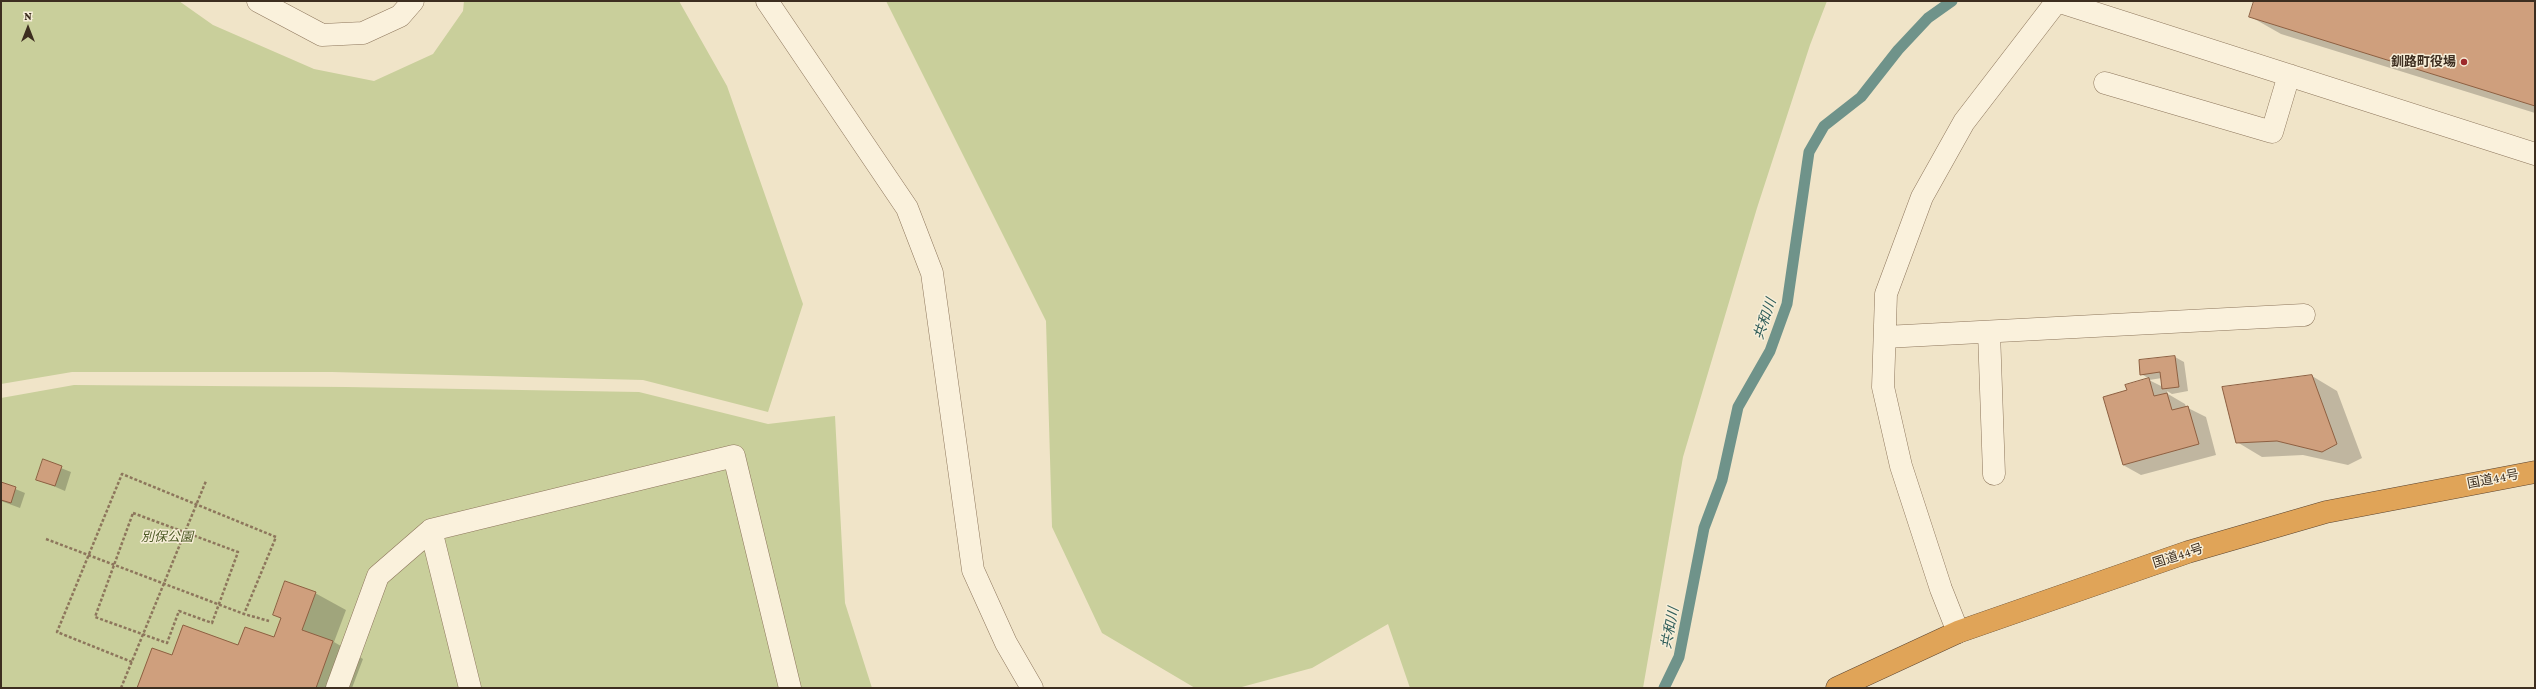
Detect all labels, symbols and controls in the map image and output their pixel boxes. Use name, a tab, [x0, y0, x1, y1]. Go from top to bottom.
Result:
north arrow	[8, 8, 48, 48]
text: N	[24, 10, 32, 22]
place label: 釧路町役場	[2391, 54, 2456, 70]
marker: 釧路町役場	[2459, 57, 2469, 67]
water label: 共和川	[1750, 296, 1780, 342]
street label: 国道44号	[2466, 466, 2520, 492]
park label: 別保公園	[141, 529, 193, 545]
street label: 国道44号	[2151, 541, 2205, 571]
water label: 共和川	[1658, 606, 1682, 650]

